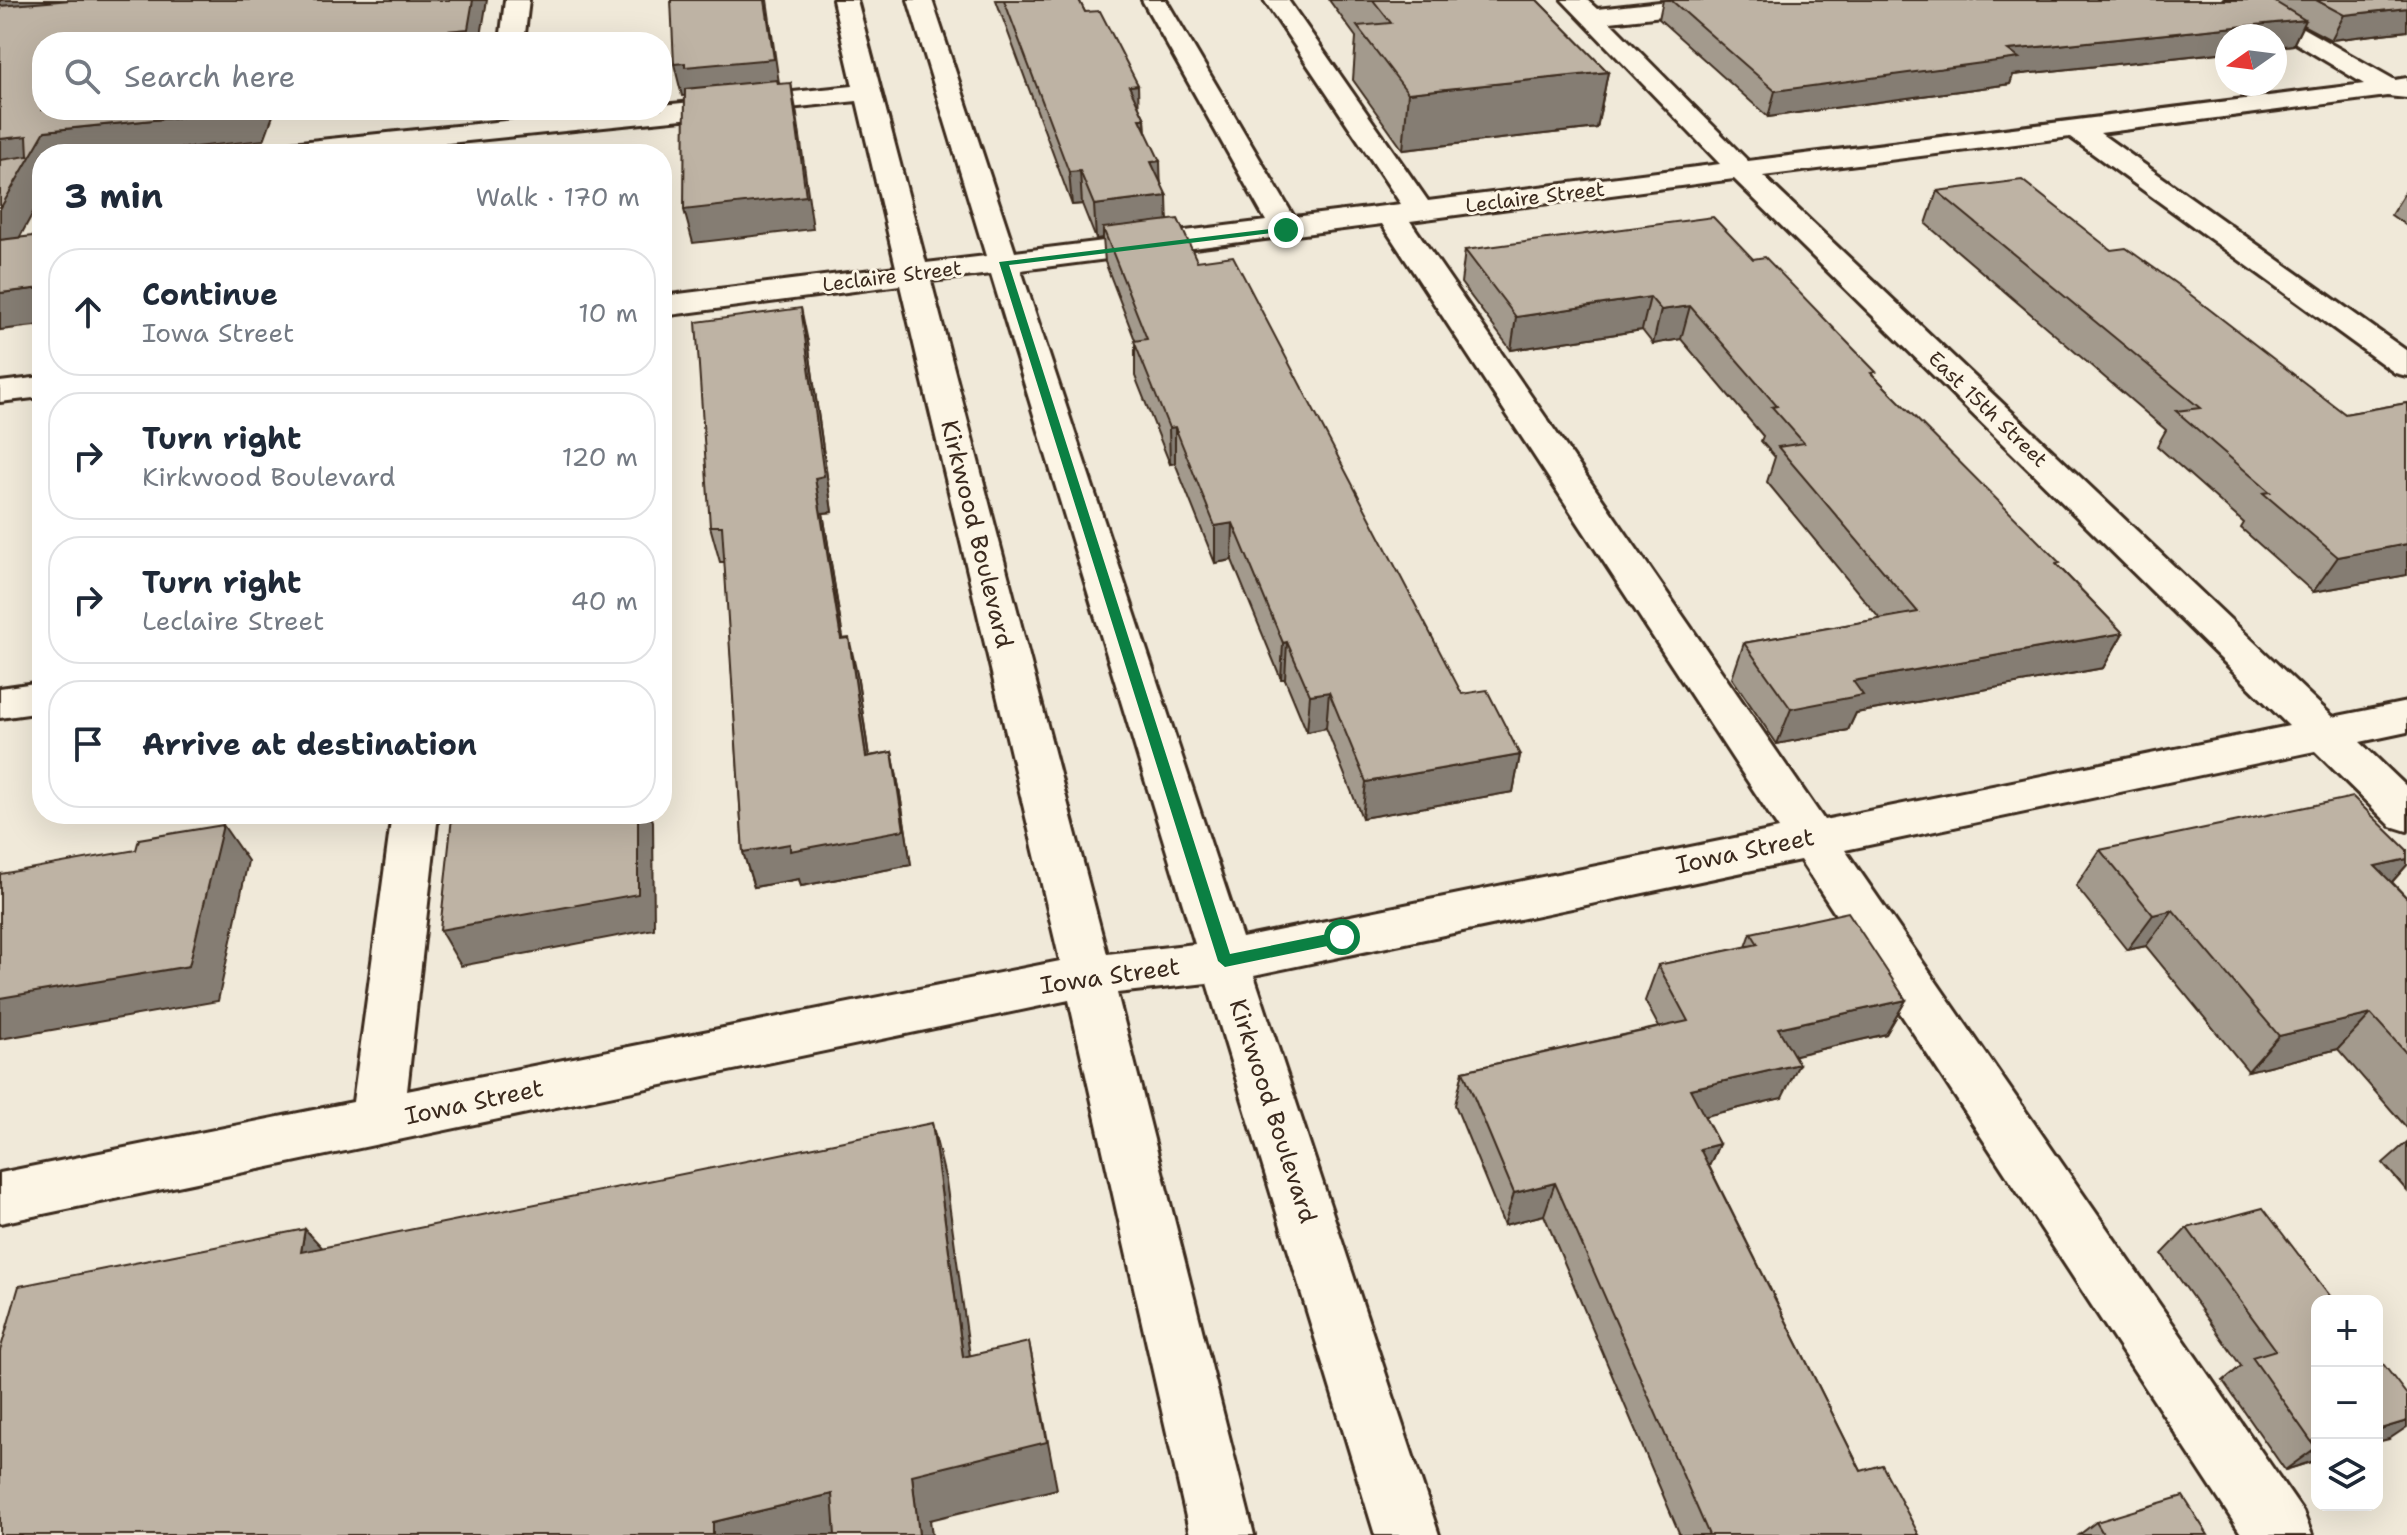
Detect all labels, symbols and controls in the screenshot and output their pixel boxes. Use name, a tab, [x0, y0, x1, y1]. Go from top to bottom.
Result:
north arrow	[2215, 24, 2287, 96]
search box	[32, 32, 672, 120]
icon: search	[60, 54, 104, 98]
text: Search here	[124, 56, 295, 97]
text: 3 min	[64, 173, 163, 219]
street label: Leclaire Street	[1464, 176, 1606, 218]
text: Walk · 170 m	[476, 179, 640, 214]
route end	[1268, 212, 1304, 248]
street label: Leclaire Street	[821, 255, 963, 297]
text: Continue	[142, 274, 278, 315]
icon: ahead	[66, 290, 110, 334]
text: 10 m	[578, 295, 638, 330]
text: Iowa Street	[142, 315, 294, 350]
street label: East 15th Street	[1923, 345, 2053, 473]
street label: Kirkwood Boulevard	[933, 417, 1021, 651]
text: Turn right	[142, 418, 301, 459]
icon: right	[66, 434, 110, 478]
text: 120 m	[562, 439, 638, 474]
text: Kirkwood Boulevard	[142, 459, 395, 494]
text: Turn right	[142, 562, 301, 603]
icon: right	[66, 578, 110, 622]
text: 40 m	[571, 583, 638, 618]
text: Leclaire Street	[142, 603, 324, 638]
icon: arrive	[66, 722, 110, 766]
text: Arrive at destination	[142, 724, 477, 765]
street label: Iowa Street	[1673, 821, 1817, 881]
route start	[1324, 919, 1360, 955]
street label: Iowa Street	[1038, 950, 1182, 1002]
street label: Kirkwood Boulevard	[1222, 995, 1324, 1227]
street label: Iowa Street	[402, 1072, 546, 1132]
map controls	[2311, 1295, 2383, 1511]
button: +	[2311, 1295, 2383, 1367]
button: −	[2311, 1367, 2383, 1439]
button: layers	[2311, 1439, 2383, 1511]

